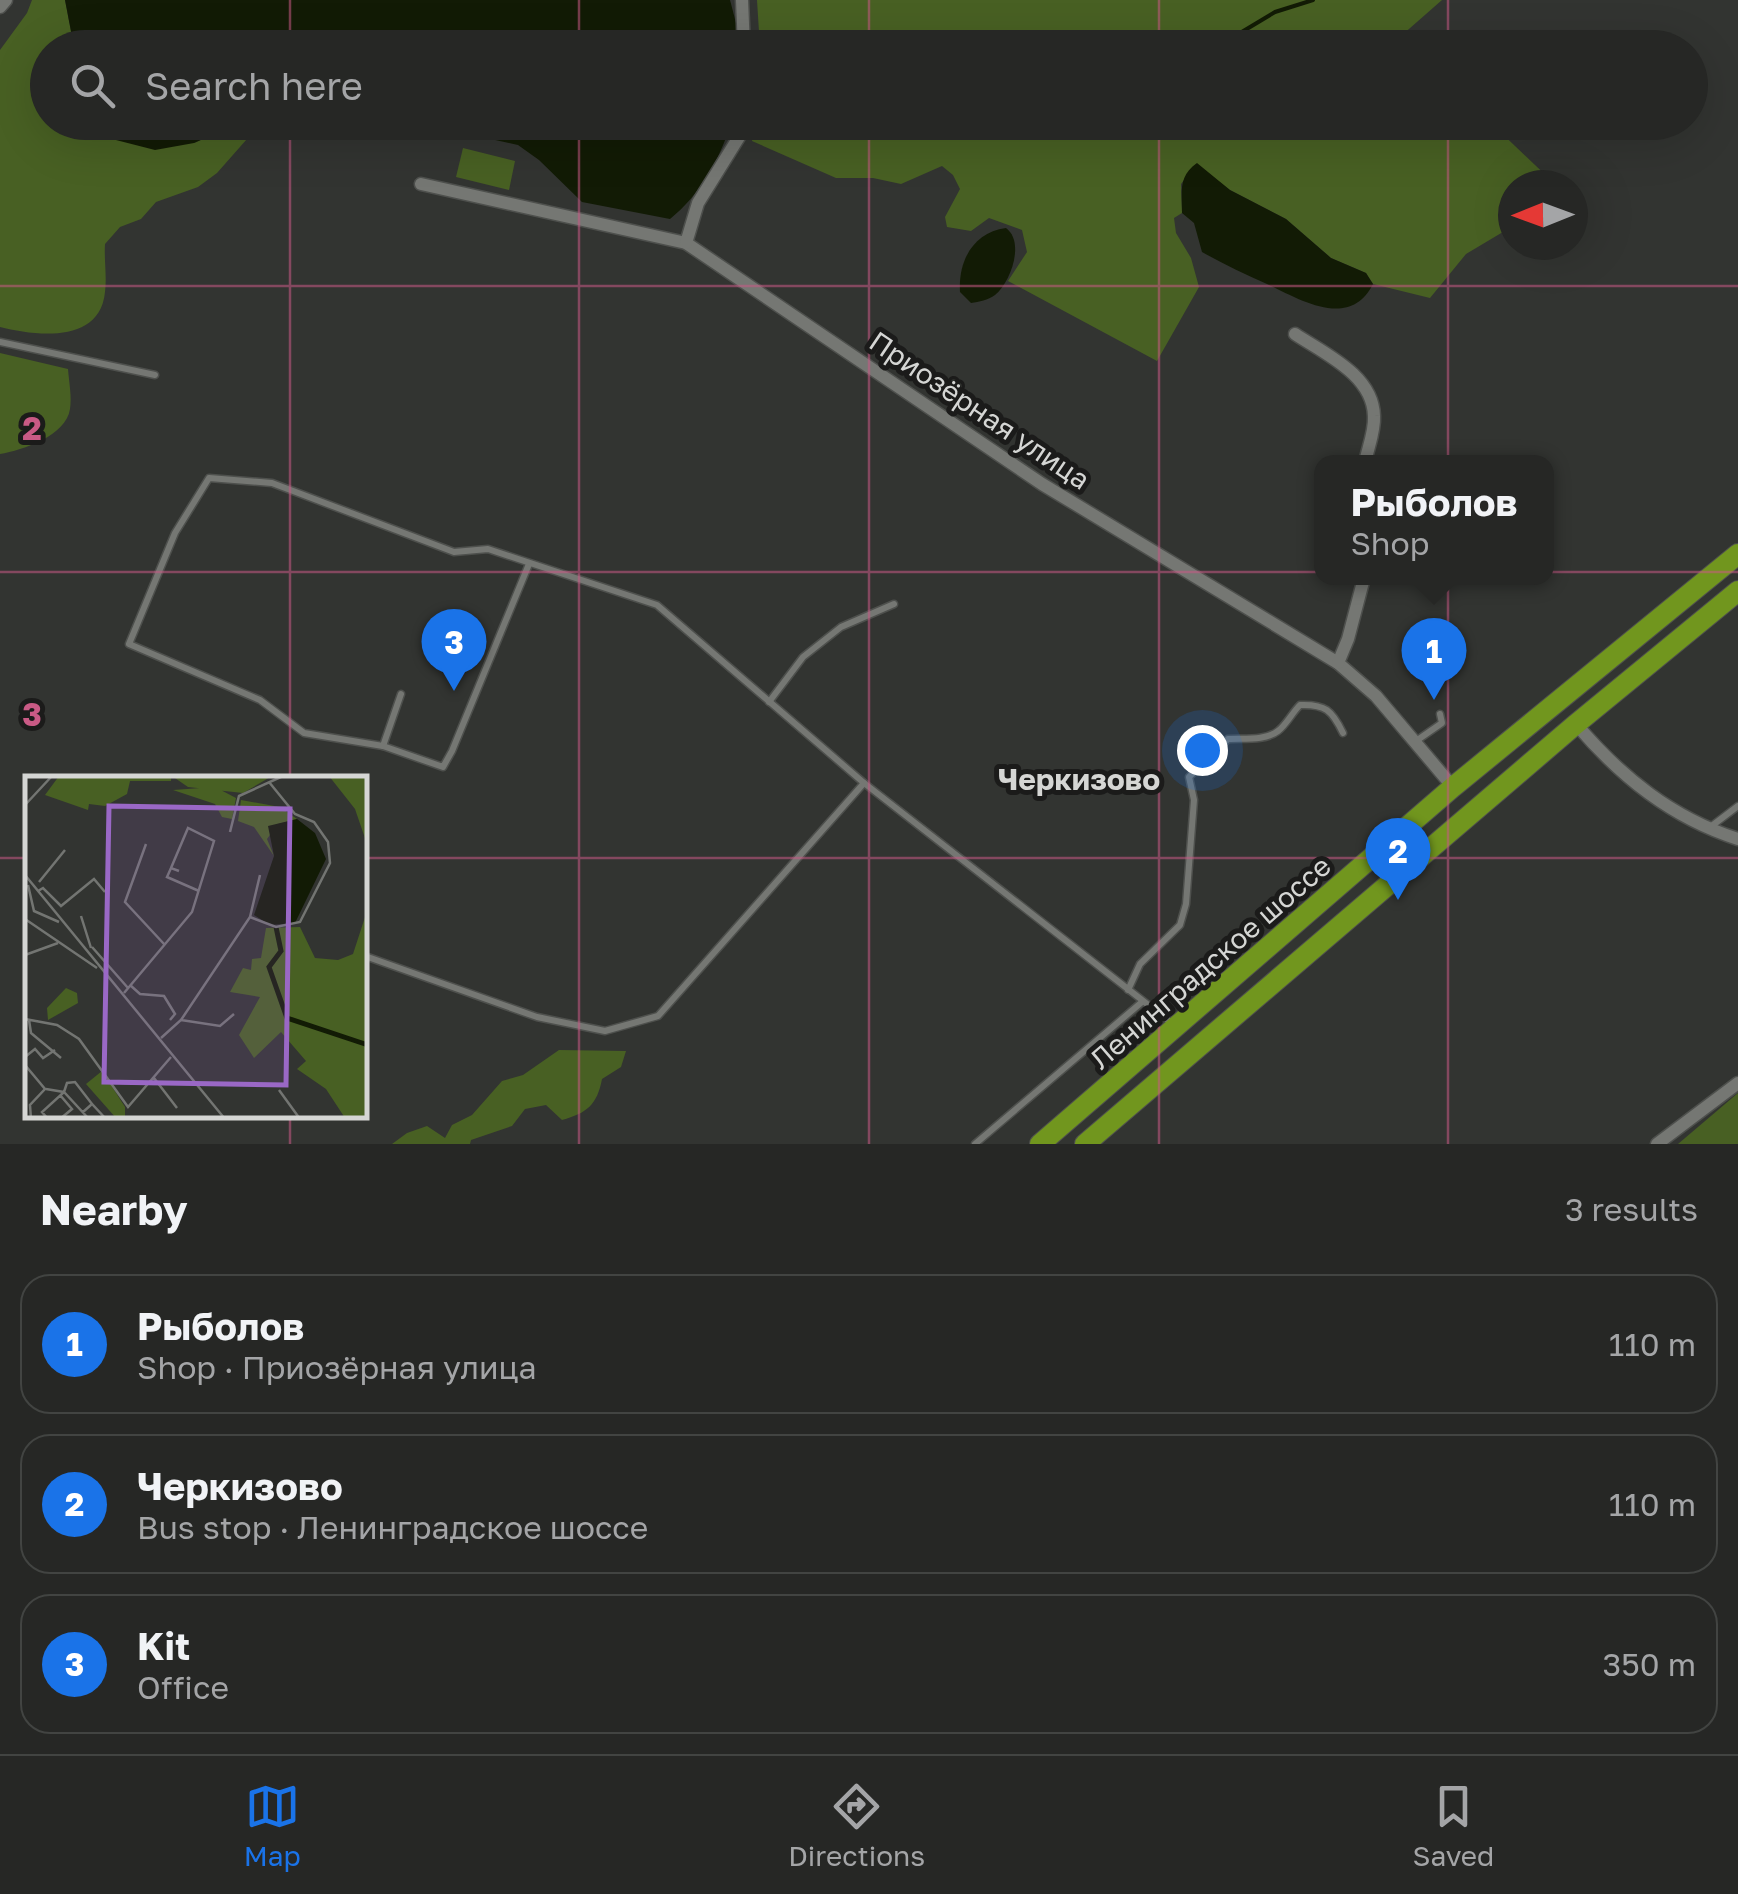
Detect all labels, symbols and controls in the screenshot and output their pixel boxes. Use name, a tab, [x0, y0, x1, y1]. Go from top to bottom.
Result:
search box	[30, 30, 1708, 140]
icon: search	[65, 58, 120, 113]
text: Search here	[145, 63, 363, 108]
north arrow	[1498, 170, 1588, 260]
street label: Приозёрная улица	[864, 324, 1096, 496]
text: 2	[22, 409, 42, 447]
popup	[1314, 455, 1554, 585]
text: Рыболов	[1350, 479, 1518, 524]
text: Shop	[1350, 524, 1429, 562]
pin: 3	[422, 608, 486, 691]
pin: 1	[1402, 618, 1466, 700]
text: 3	[22, 695, 42, 733]
your location	[1177, 725, 1228, 776]
district label: Черкизово	[998, 761, 1160, 797]
inset map	[25, 776, 368, 1119]
pin: 2	[1366, 818, 1430, 900]
street label: Ленинградское шоссе	[1083, 849, 1337, 1075]
text: Nearby	[40, 1184, 188, 1234]
text: 3 results	[1565, 1190, 1698, 1228]
text: Рыболов	[137, 1303, 304, 1348]
text: 1	[66, 1325, 83, 1363]
text: 110 m	[1609, 1325, 1696, 1363]
text: Shop · Приозёрная улица	[137, 1348, 537, 1386]
text: Черкизово	[137, 1463, 343, 1508]
text: 2	[65, 1485, 84, 1523]
text: 110 m	[1609, 1485, 1696, 1523]
text: Bus stop · Ленинградское шоссе	[137, 1508, 648, 1546]
text: Kit	[137, 1623, 190, 1668]
text: 3	[65, 1645, 84, 1683]
text: 350 m	[1603, 1645, 1696, 1683]
text: Office	[137, 1668, 229, 1706]
tab: Map	[244, 1779, 301, 1872]
tab: Directions	[788, 1779, 925, 1872]
tab: Saved	[1412, 1779, 1494, 1872]

